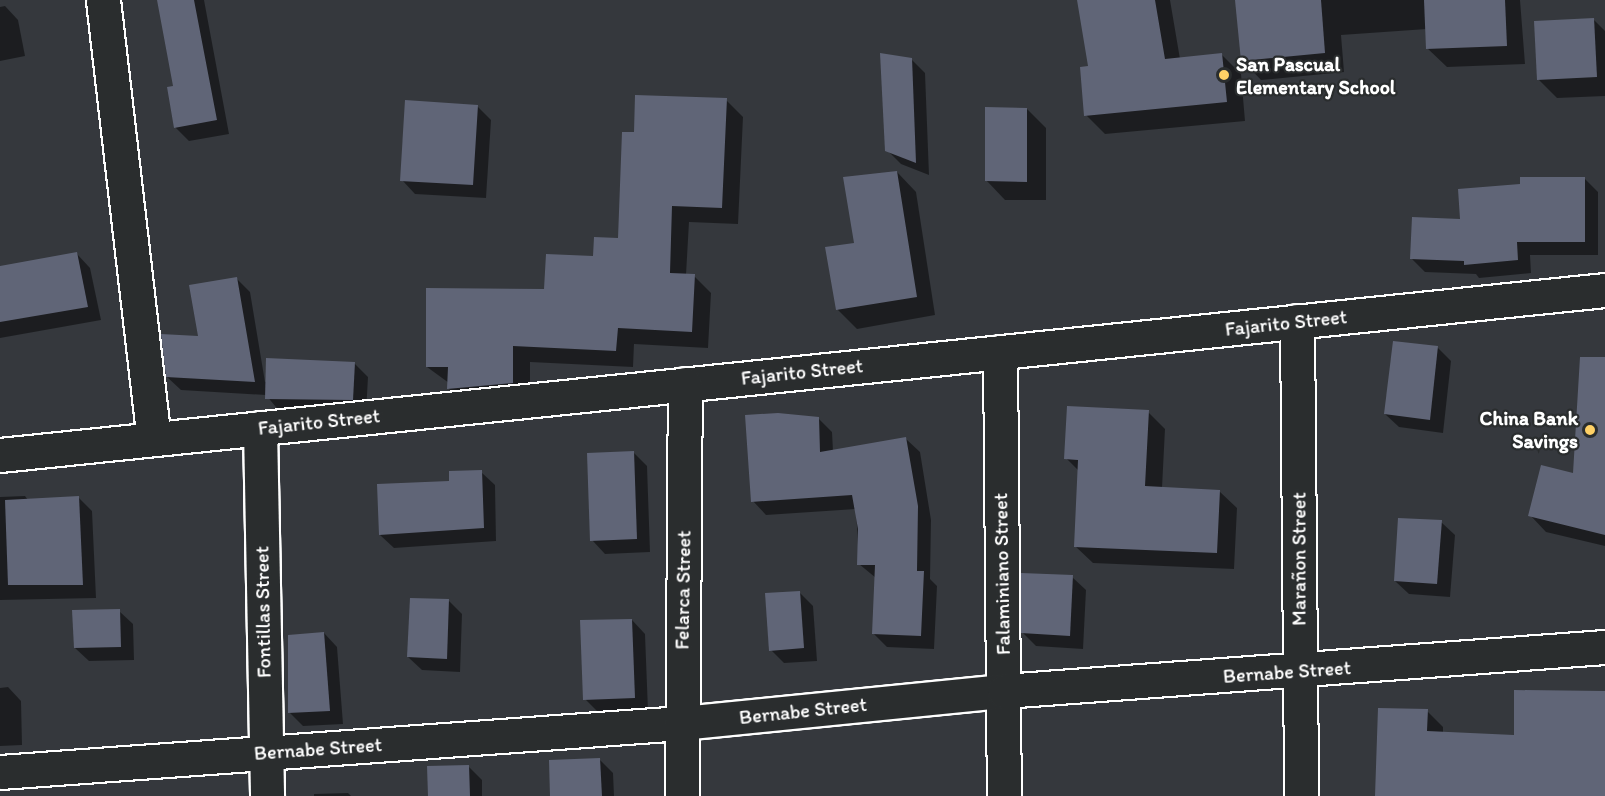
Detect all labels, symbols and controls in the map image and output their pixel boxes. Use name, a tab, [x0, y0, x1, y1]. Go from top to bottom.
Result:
place label: San Pascual Elementary School	[1236, 52, 1395, 99]
marker: San Pascual Elementary School	[1217, 68, 1231, 82]
street label: Fajarito Street	[1224, 305, 1348, 341]
street label: Fajarito Street	[740, 354, 864, 390]
street label: Fajarito Street	[257, 404, 381, 440]
place label: China Bank Savings	[1479, 406, 1578, 453]
marker: China Bank Savings	[1583, 423, 1597, 437]
street label: Marañon Street	[1287, 492, 1311, 626]
street label: Falaminiano Street	[989, 493, 1015, 655]
street label: Felarca Street	[670, 530, 696, 650]
street label: Fontillas Street	[250, 546, 276, 678]
street label: Bernabe Street	[1222, 656, 1352, 688]
street label: Bernabe Street	[738, 692, 868, 730]
street label: Bernabe Street	[253, 733, 383, 765]

